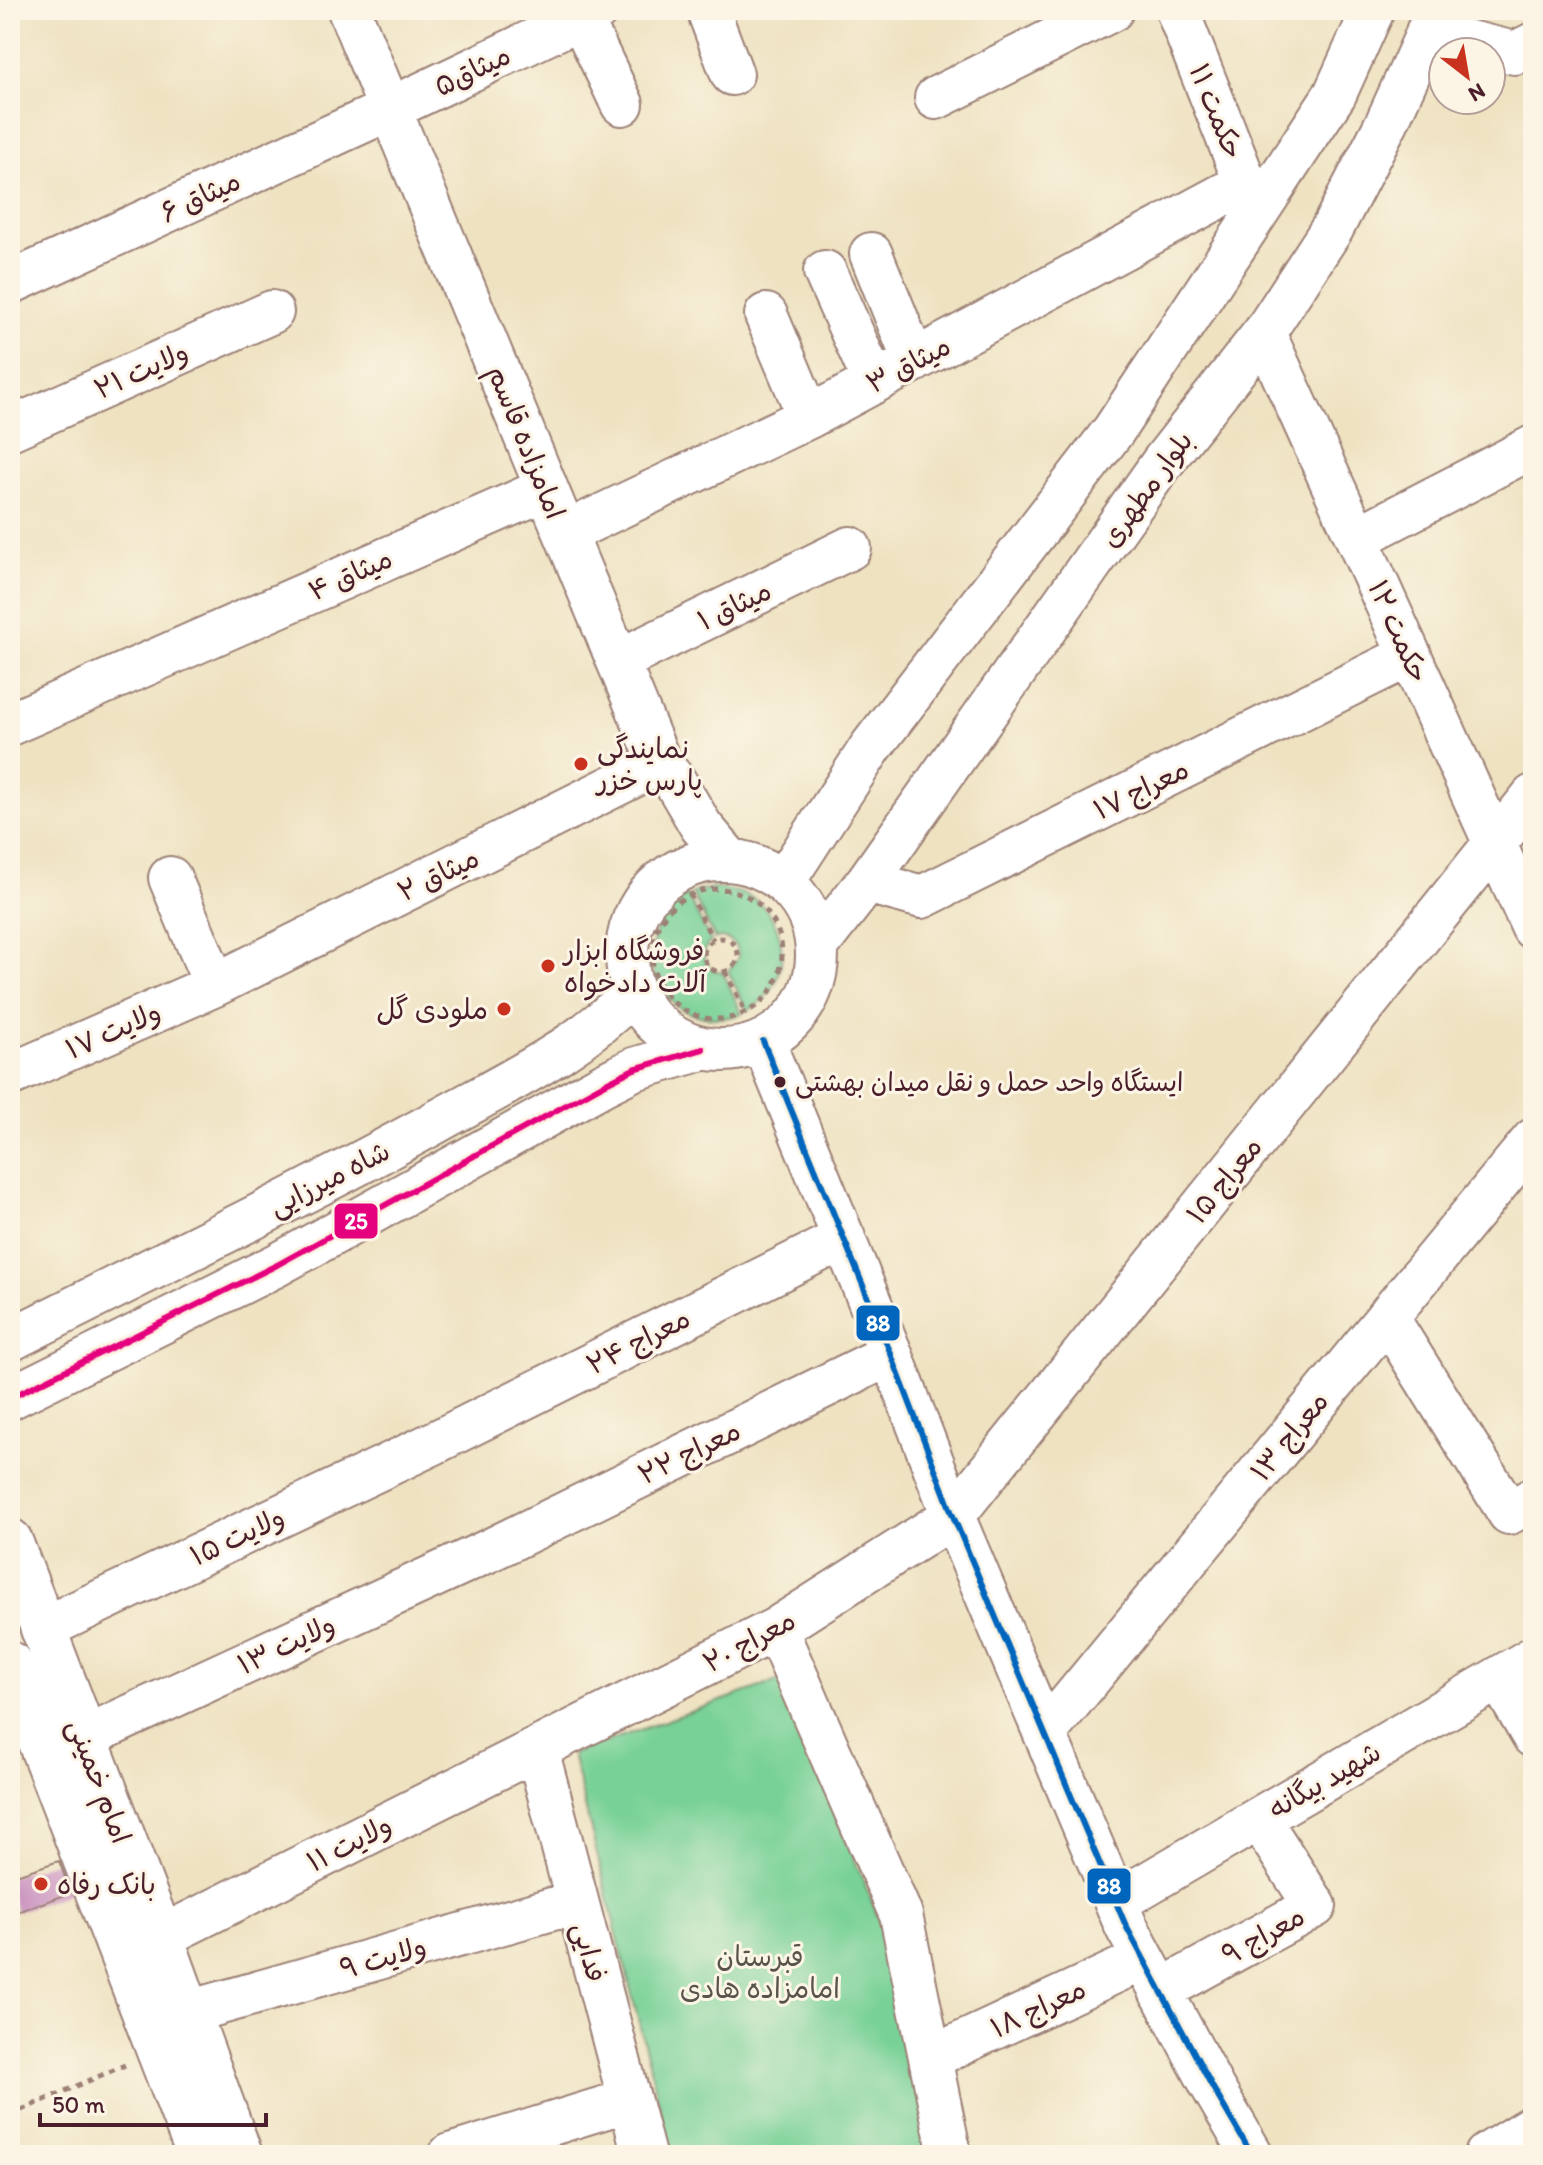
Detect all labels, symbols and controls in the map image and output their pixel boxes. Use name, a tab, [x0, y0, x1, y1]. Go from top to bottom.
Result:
north arrow	[1427, 36, 1507, 116]
street label: میثاق۵	[428, 37, 516, 103]
street label: حکمت ۱۱	[1183, 58, 1251, 164]
text: N	[1464, 77, 1490, 108]
street label: میثاق ۶	[155, 163, 245, 229]
street label: میثاق ۳	[860, 328, 956, 400]
street label: ولایت ۲۱	[89, 334, 193, 406]
street label: امامزاده قاسم	[476, 360, 573, 526]
street label: بلوار مطهری	[1092, 424, 1200, 554]
street label: میثاق ۴	[303, 540, 397, 608]
street label: میثاق ۱	[692, 573, 776, 637]
street label: حکمت ۱۲	[1361, 574, 1437, 688]
place label: نمایندگی پارس خزر	[595, 731, 703, 799]
street label: معراج ۱۷	[1088, 751, 1195, 828]
marker: نمایندگی پارس خزر	[572, 755, 590, 773]
street label: میثاق ۲	[392, 840, 484, 908]
place label: فروشگاه ابزار آلات دادخواه	[562, 933, 707, 1001]
marker: فروشگاه ابزار آلات دادخواه	[539, 957, 557, 975]
place label: ملودی گل	[376, 992, 488, 1028]
street label: ولایت ۱۷	[60, 994, 166, 1066]
marker: ملودی گل	[495, 1000, 513, 1018]
place label: ایستگاه واحد حمل و نقل میدان بهشتی	[795, 1066, 1183, 1099]
marker: ایستگاه واحد حمل و نقل میدان بهشتی	[772, 1074, 788, 1090]
street label: معراج ۱۵	[1179, 1130, 1271, 1231]
street label: شاه میرزایی	[263, 1133, 396, 1224]
line badge: 25	[333, 1202, 379, 1240]
text: 25	[344, 1208, 368, 1235]
street label: معراج ۲۴	[580, 1300, 696, 1383]
line badge: 88	[855, 1304, 901, 1342]
text: 88	[866, 1310, 890, 1337]
street label: معراج ۱۳	[1243, 1384, 1337, 1489]
street label: معراج ۲۲	[632, 1413, 747, 1493]
street label: ولایت ۱۵	[184, 1499, 290, 1573]
street label: معراج ۲۰	[697, 1603, 802, 1681]
street label: ولایت ۱۳	[232, 1607, 340, 1681]
street label: امام خمینی	[56, 1714, 139, 1850]
street label: شهید بیگانه	[1261, 1734, 1387, 1827]
street label: ولایت ۱۱	[301, 1807, 397, 1879]
place label: بانک رفاه	[57, 1867, 156, 1902]
line badge: 88	[1086, 1867, 1132, 1905]
text: 88	[1097, 1873, 1121, 1900]
marker: بانک رفاه	[32, 1875, 50, 1893]
street label: معراج ۹	[1216, 1898, 1311, 1973]
street label: فدایی	[565, 1918, 614, 1986]
street label: ولایت ۹	[336, 1928, 430, 1986]
park label: قبرستان امامزاده هادی	[680, 1939, 840, 2005]
street label: معراج ۱۸	[985, 1971, 1092, 2047]
scale bar	[40, 2077, 266, 2127]
text: 50 m	[52, 2090, 105, 2119]

